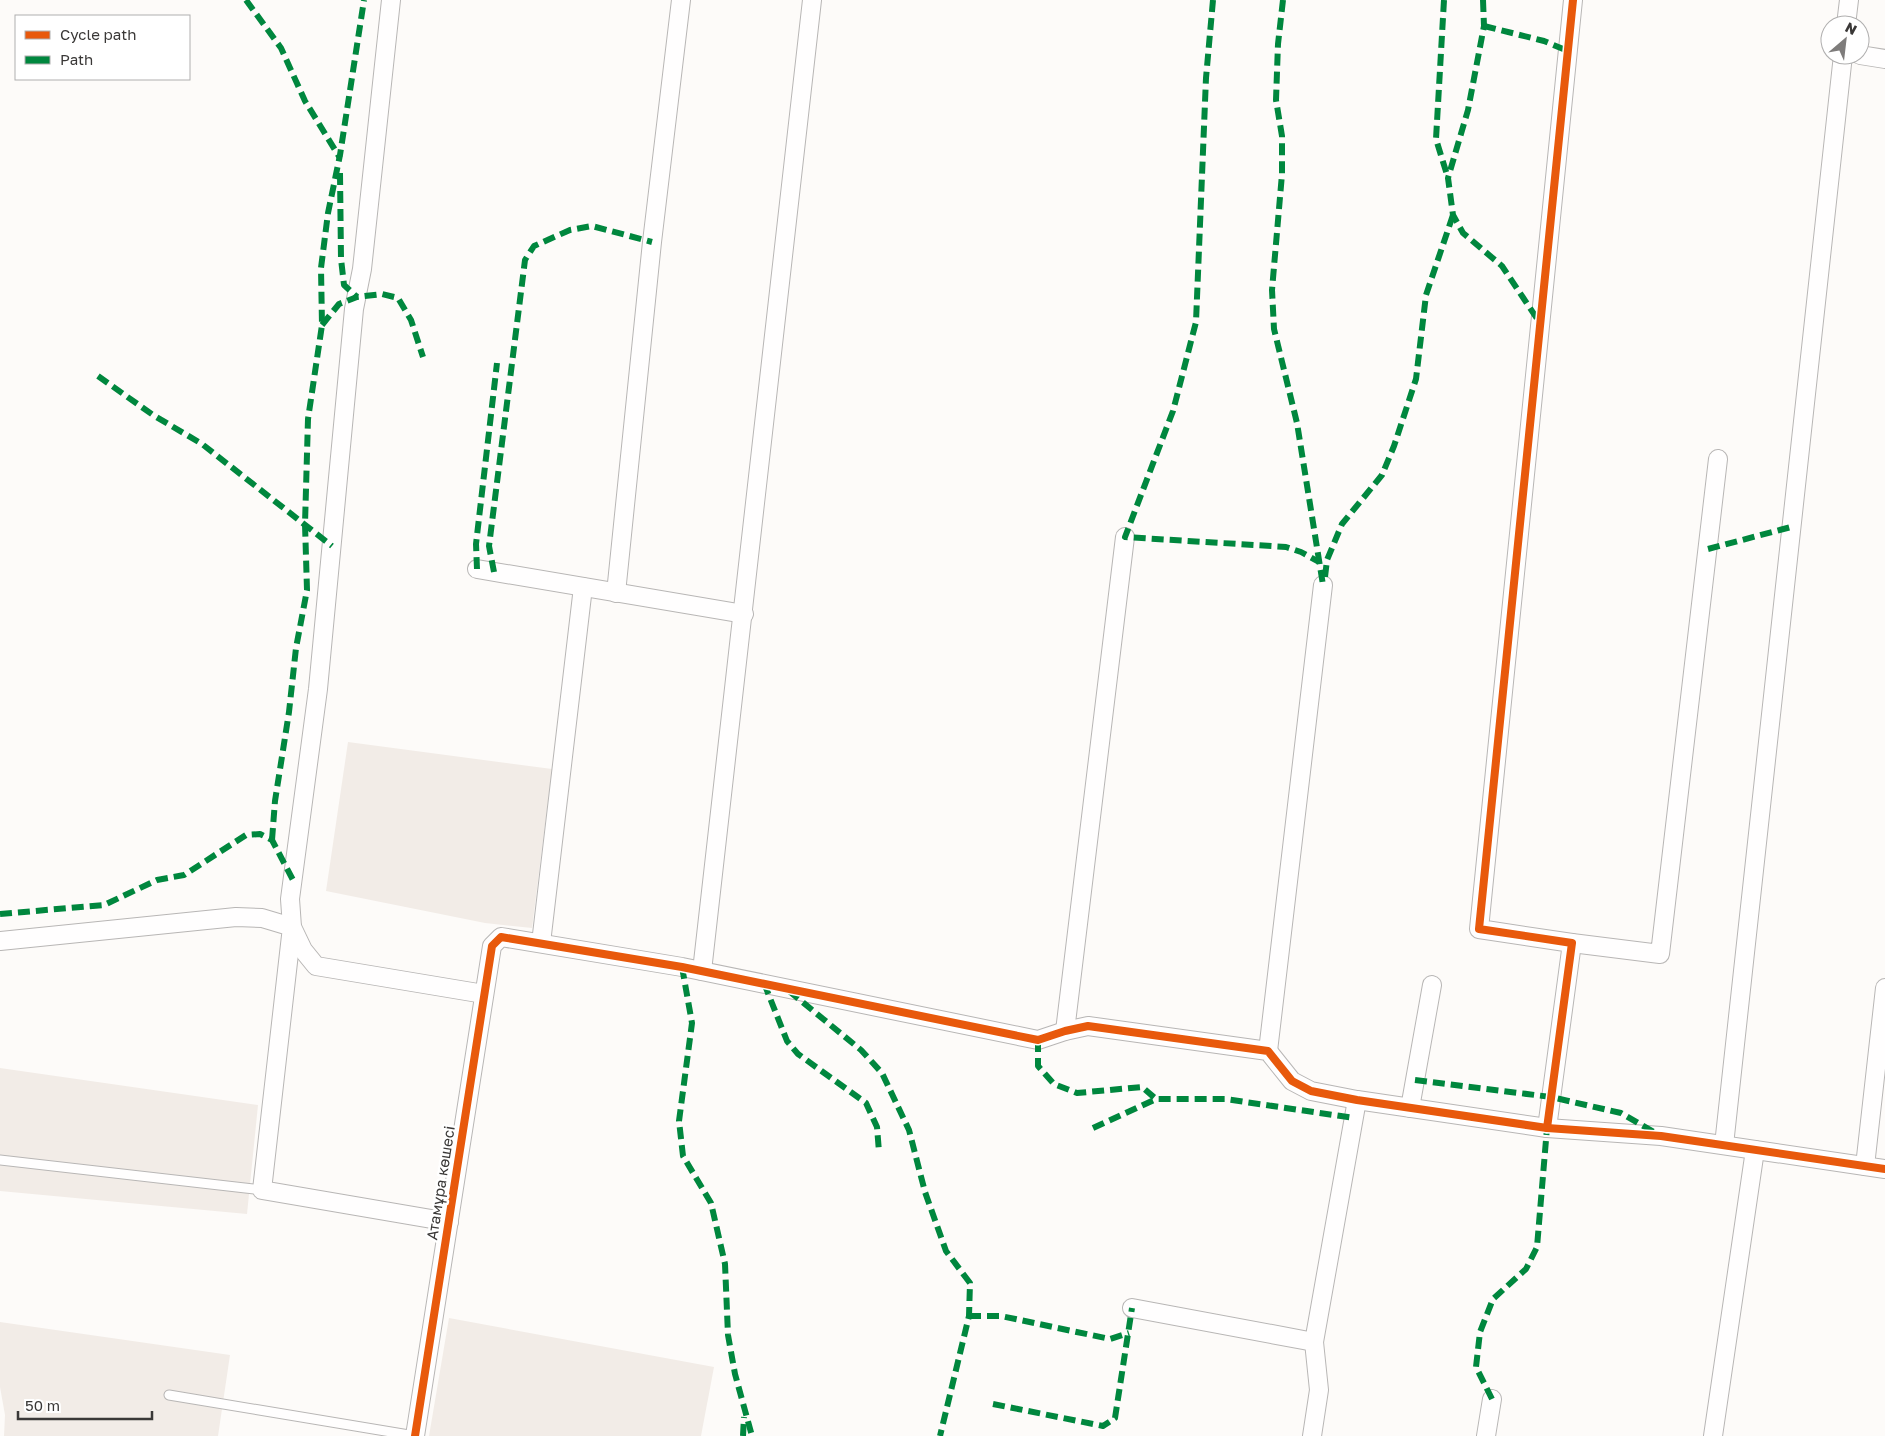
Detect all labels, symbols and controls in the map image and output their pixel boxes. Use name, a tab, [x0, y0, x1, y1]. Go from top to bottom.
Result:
legend	[15, 15, 190, 80]
north arrow	[1820, 15, 1870, 65]
text: N	[1843, 18, 1860, 38]
text: Cycle path	[60, 25, 136, 43]
text: Path	[60, 50, 93, 68]
street label: Атамұра көшесі	[422, 1124, 459, 1241]
scale bar	[18, 1388, 151, 1420]
text: 50 m	[25, 1396, 60, 1414]

